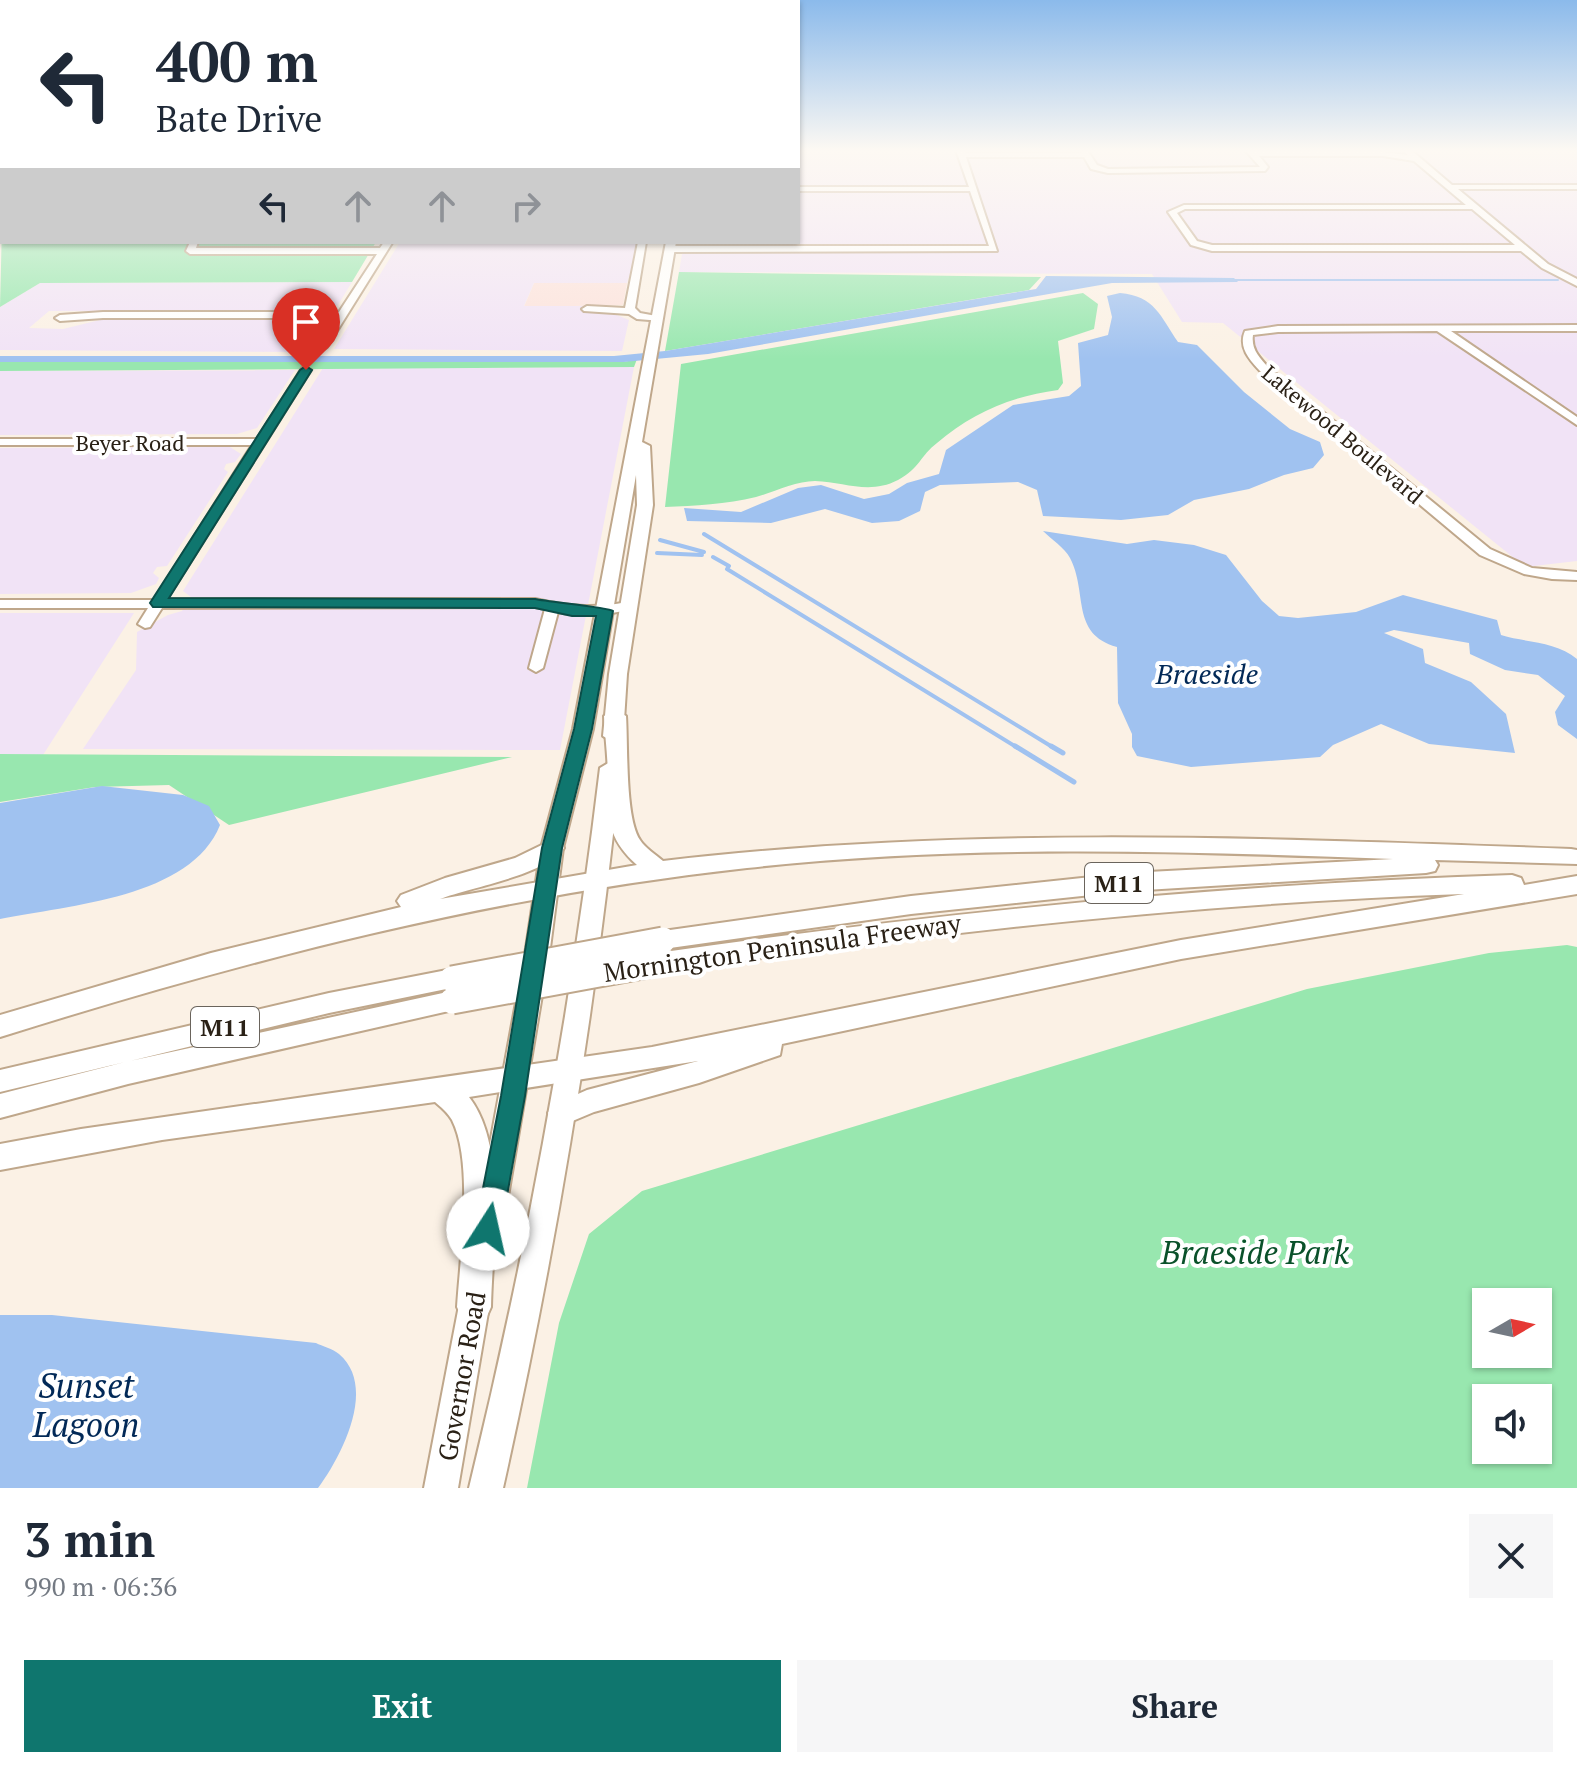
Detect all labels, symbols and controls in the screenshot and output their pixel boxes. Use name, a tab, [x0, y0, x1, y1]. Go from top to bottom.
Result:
text: 400 m	[156, 24, 318, 98]
icon: left	[24, 32, 128, 136]
text: Bate Drive	[156, 95, 322, 142]
icon: left	[252, 184, 296, 228]
icon: ahead	[336, 184, 380, 228]
icon: ahead	[420, 184, 464, 228]
icon: right	[504, 184, 548, 228]
pin	[272, 288, 340, 370]
icon: arrive	[284, 300, 328, 344]
street label: Lakewood Boulevard	[1257, 358, 1429, 510]
street label: Beyer Road	[76, 428, 184, 457]
water label: Braeside	[1155, 655, 1259, 692]
road number: M11	[1085, 863, 1153, 903]
street label: Mornington Peninsula Freeway	[601, 905, 964, 989]
road number: M11	[191, 1007, 259, 1047]
position arrow	[446, 1187, 530, 1271]
park label: Braeside Park	[1160, 1231, 1350, 1273]
street label: Governor Road	[429, 1288, 493, 1464]
north arrow	[1472, 1288, 1552, 1368]
map controls	[1472, 1288, 1552, 1464]
water label: Sunset Lagoon	[32, 1363, 139, 1447]
button: sound	[1472, 1384, 1552, 1464]
text: 3 min	[24, 1507, 155, 1571]
button: close	[1469, 1514, 1553, 1598]
text: 990 m · 06:36	[24, 1569, 177, 1603]
button: Exit	[24, 1660, 781, 1752]
button: Share	[797, 1660, 1553, 1752]

